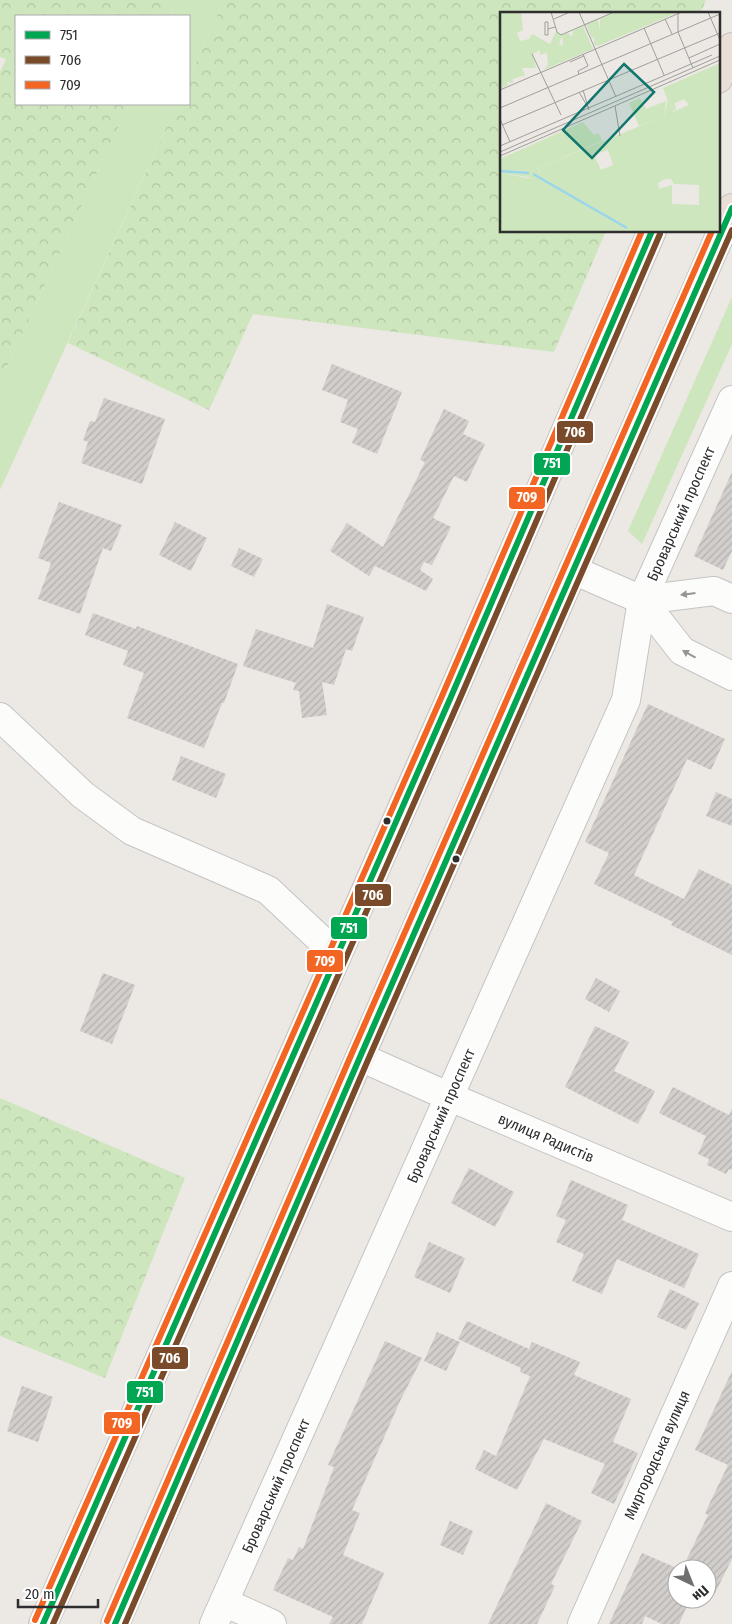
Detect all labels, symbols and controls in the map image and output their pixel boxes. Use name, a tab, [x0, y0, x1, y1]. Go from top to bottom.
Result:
inset map	[500, 12, 720, 232]
legend	[15, 15, 190, 105]
text: 751	[60, 26, 78, 44]
text: 706	[60, 51, 81, 69]
text: 709	[60, 76, 81, 94]
line badge: 706	[556, 420, 594, 444]
text: 706	[565, 424, 585, 441]
street label: Броварський проспект	[643, 443, 719, 584]
line badge: 751	[533, 452, 571, 476]
text: 751	[543, 455, 561, 472]
line badge: 709	[508, 486, 546, 510]
text: 709	[517, 489, 537, 506]
one-way arrow	[679, 591, 695, 599]
one-way arrow	[681, 650, 696, 658]
unlabelled marker	[382, 816, 392, 826]
unlabelled marker	[451, 854, 461, 864]
line badge: 706	[354, 883, 392, 907]
text: 706	[363, 887, 383, 904]
line badge: 751	[330, 916, 368, 940]
text: 751	[340, 920, 358, 937]
line badge: 709	[306, 949, 344, 973]
text: 709	[315, 953, 335, 970]
street label: Броварський проспект	[403, 1045, 479, 1186]
street label: вулиця Радистів	[495, 1110, 597, 1166]
line badge: 706	[151, 1346, 189, 1370]
text: 706	[160, 1350, 180, 1367]
line badge: 751	[126, 1380, 164, 1404]
text: 751	[136, 1384, 154, 1401]
street label: Миргородська вулиця	[620, 1388, 694, 1522]
line badge: 709	[103, 1411, 141, 1435]
text: 709	[112, 1415, 132, 1432]
street label: Броварський проспект	[238, 1415, 314, 1556]
north arrow	[667, 1559, 717, 1609]
scale bar	[18, 1576, 98, 1608]
text: Пн	[689, 1582, 712, 1605]
text: 20 m	[25, 1585, 55, 1603]

